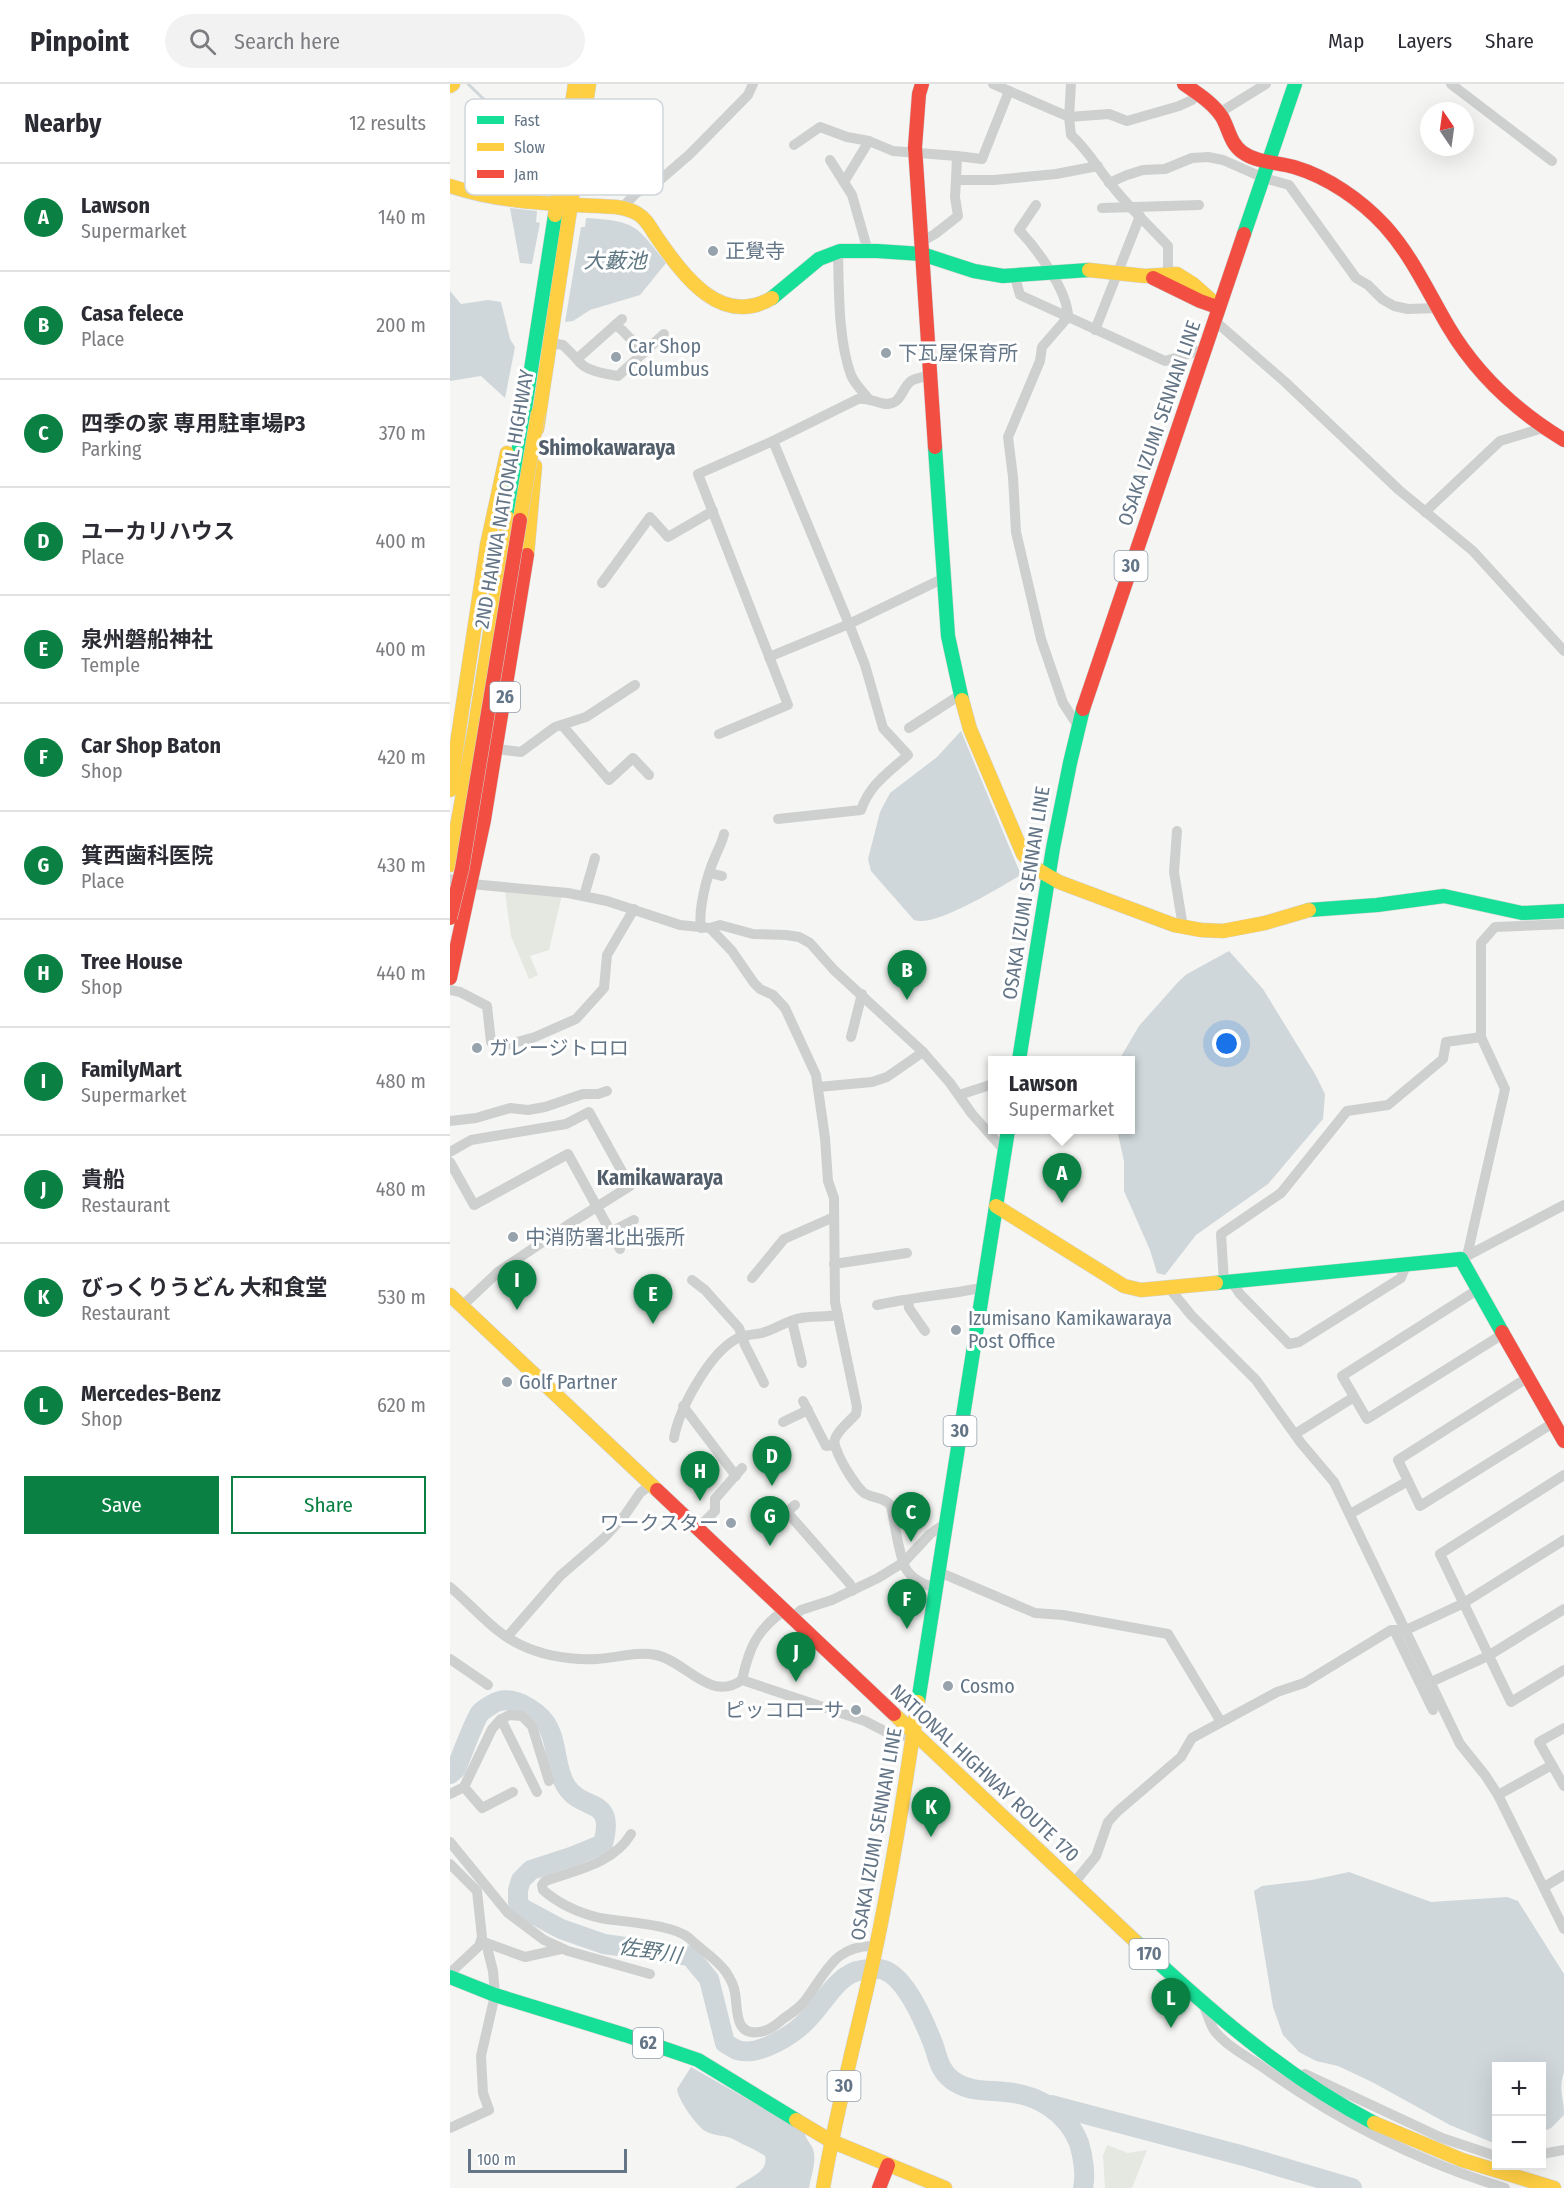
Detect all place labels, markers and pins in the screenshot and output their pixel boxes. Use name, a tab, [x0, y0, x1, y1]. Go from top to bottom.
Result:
place label: 正覺寺	[725, 239, 785, 263]
marker: 正覺寺	[706, 244, 720, 258]
place label: Car Shop Columbus	[628, 334, 709, 381]
place label: 下瓦屋保育所	[898, 341, 1018, 365]
marker: 下瓦屋保育所	[879, 346, 893, 360]
marker: Car Shop Columbus	[609, 350, 623, 364]
pin: B	[888, 950, 926, 1000]
place label: ガレージトロロ	[489, 1036, 629, 1060]
marker: ガレージトロロ	[470, 1041, 484, 1055]
pin: A	[1042, 1154, 1082, 1203]
place label: 中消防署北出張所	[525, 1225, 685, 1249]
marker: 中消防署北出張所	[506, 1230, 520, 1244]
pin: I	[498, 1260, 536, 1310]
pin: E	[634, 1274, 672, 1324]
place label: Izumisano Kamikawaraya Post Office	[968, 1306, 1172, 1353]
marker: Izumisano Kamikawaraya Post Office	[949, 1323, 963, 1337]
place label: Golf Partner	[519, 1370, 617, 1394]
marker: Golf Partner	[500, 1375, 514, 1389]
pin: D	[752, 1436, 792, 1486]
pin: H	[680, 1452, 720, 1501]
pin: C	[892, 1492, 930, 1542]
pin: G	[750, 1496, 790, 1546]
place label: ワークスター	[600, 1511, 719, 1535]
marker: ワークスター	[724, 1516, 738, 1530]
pin: F	[888, 1580, 926, 1629]
pin: J	[776, 1632, 816, 1682]
place label: Cosmo	[960, 1674, 1015, 1698]
marker: Cosmo	[941, 1679, 955, 1693]
place label: ピッコローサ	[724, 1698, 844, 1722]
marker: ピッコローサ	[849, 1703, 863, 1717]
pin: K	[912, 1788, 950, 1837]
pin: L	[1152, 1978, 1190, 2028]

